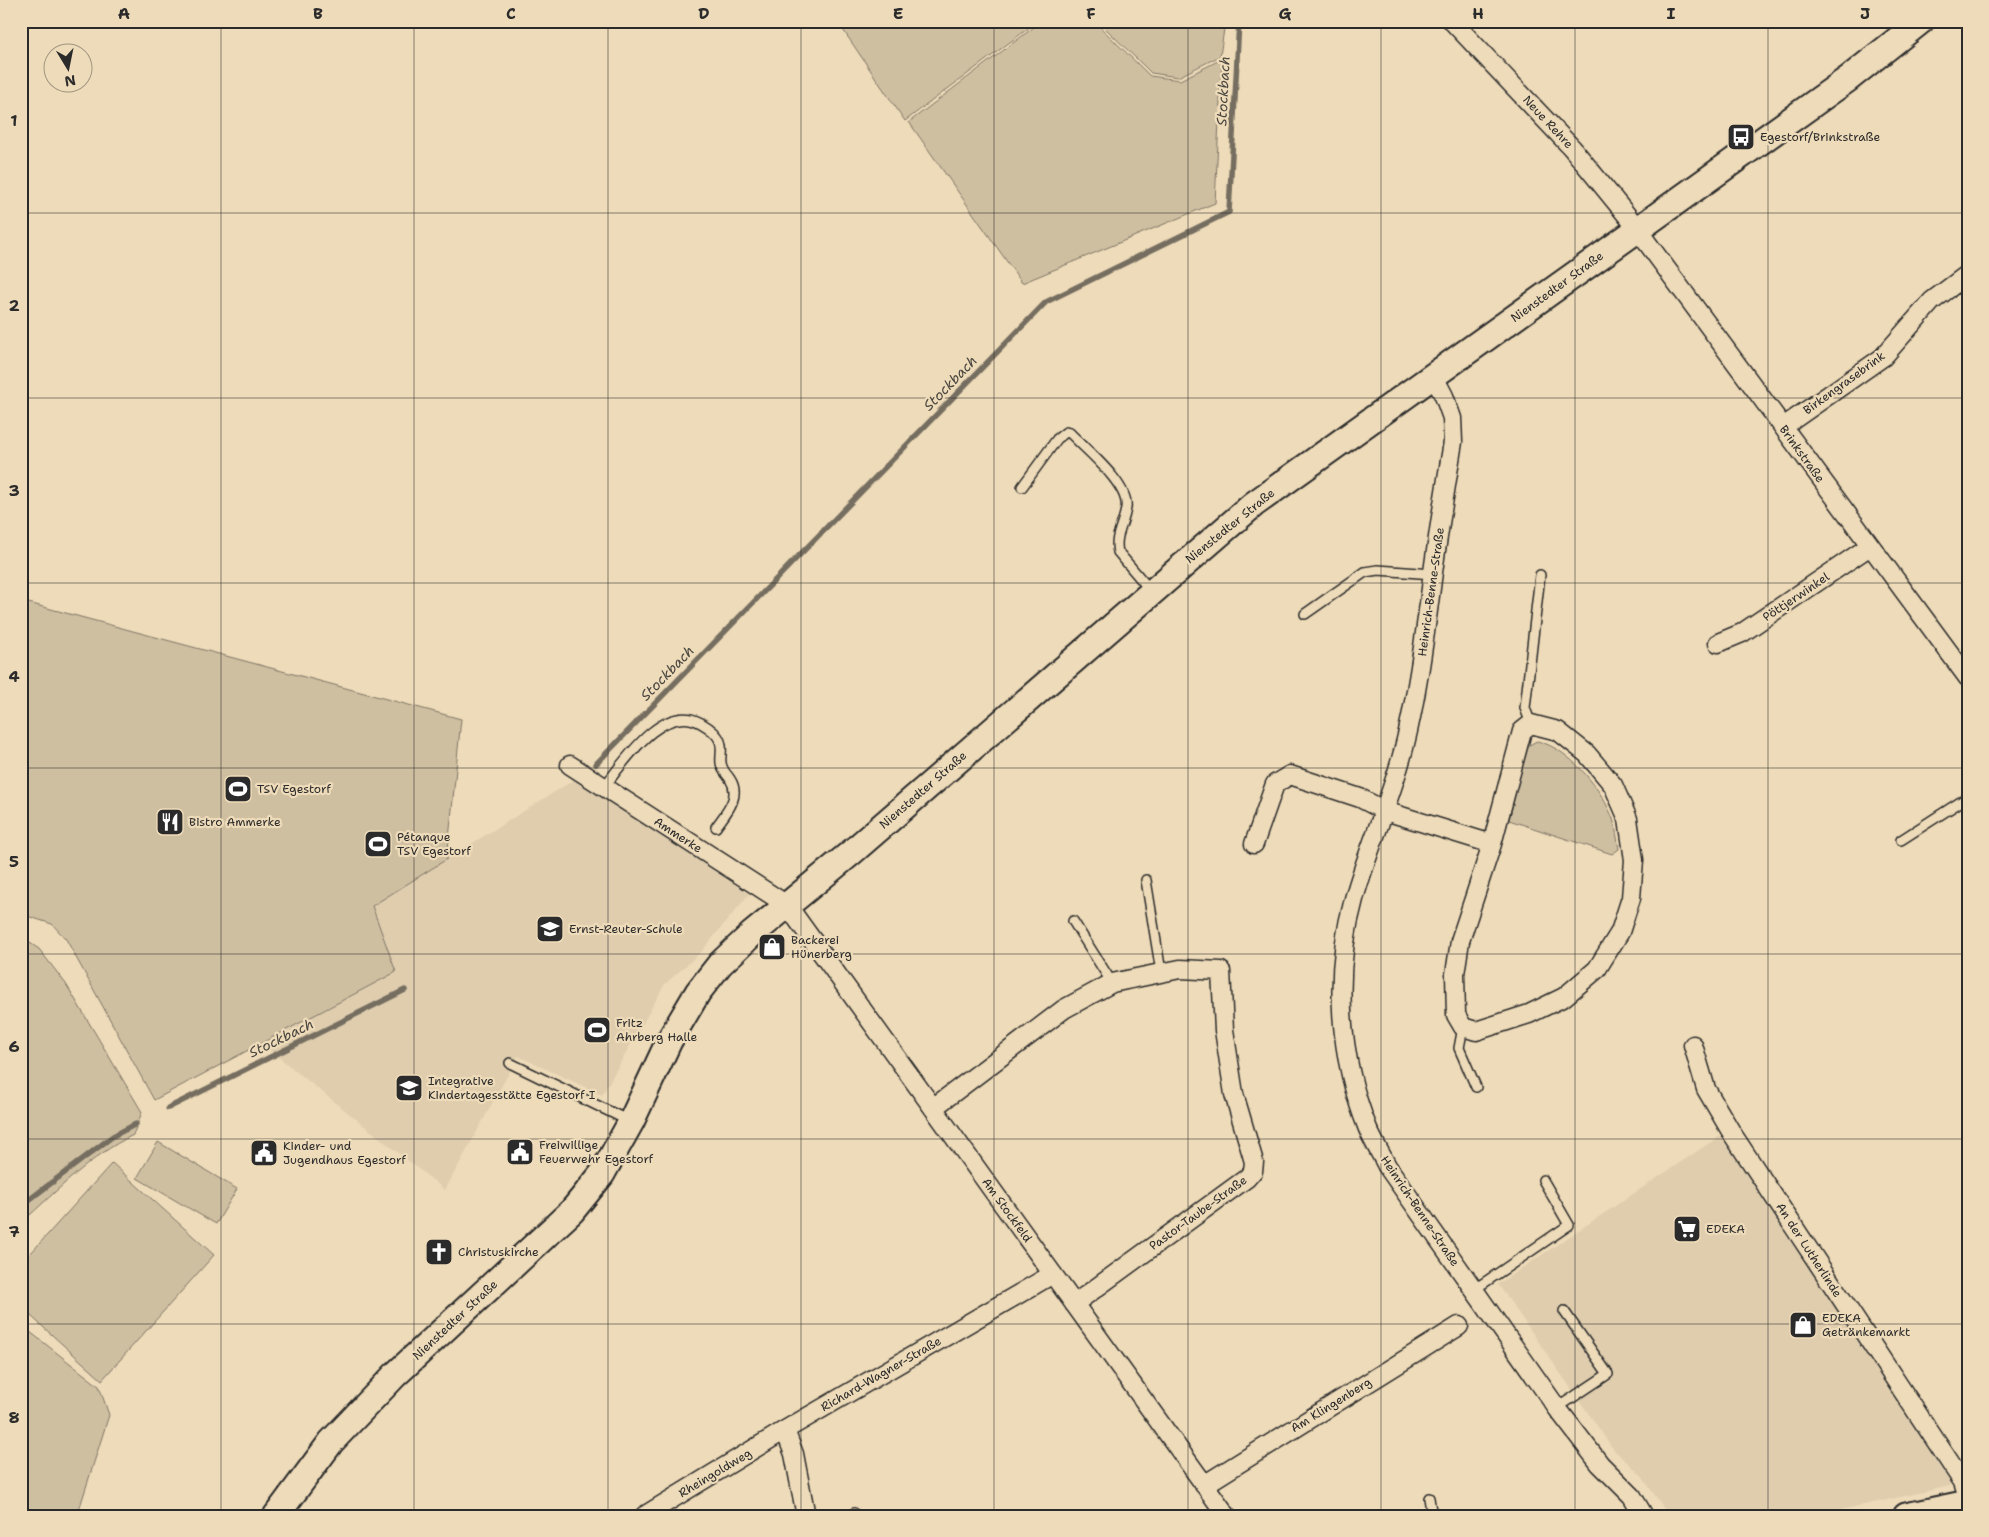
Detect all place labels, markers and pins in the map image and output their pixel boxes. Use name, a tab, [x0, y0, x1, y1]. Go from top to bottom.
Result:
bus stop icon: Egestorf/Brinkstraße	[1726, 122, 1756, 152]
place label: Egestorf/Brinkstraße	[1760, 129, 1881, 145]
sports icon: TSV Egestorf	[223, 774, 253, 804]
place label: TSV Egestorf	[257, 781, 331, 797]
restaurant icon: Bistro Ammerke	[155, 807, 185, 837]
place label: Bistro Ammerke	[189, 814, 281, 830]
sports icon: Pétanque TSV Egestorf	[363, 829, 393, 859]
place label: Pétanque TSV Egestorf	[397, 829, 471, 859]
school or university icon: Ernst-Reuter-Schule	[535, 914, 565, 944]
place label: Ernst-Reuter-Schule	[569, 921, 683, 937]
shop icon: Backerei Hünerberg	[757, 932, 787, 962]
place label: Backerei Hünerberg	[791, 932, 852, 962]
sports icon: Fritz Ahrberg Halle	[582, 1015, 612, 1045]
place label: Fritz Ahrberg Halle	[616, 1015, 698, 1045]
school or university icon: Integrative Kindertagesstätte Egestorf I	[394, 1073, 424, 1103]
place label: Integrative Kindertagesstätte Egestorf I	[428, 1073, 596, 1103]
public building icon: Freiwillige Feuerwehr Egestorf	[505, 1137, 535, 1167]
place label: Freiwillige Feuerwehr Egestorf	[539, 1137, 654, 1167]
public building icon: Kinder- und Jugendhaus Egestorf	[249, 1138, 279, 1168]
place label: Kinder- und Jugendhaus Egestorf	[283, 1138, 406, 1168]
supermarket icon: EDEKA	[1672, 1214, 1702, 1244]
place label: EDEKA	[1706, 1221, 1745, 1237]
church icon: Christuskirche	[424, 1237, 454, 1267]
place label: Christuskirche	[458, 1244, 539, 1260]
shop icon: EDEKA Getränkemarkt	[1788, 1310, 1818, 1340]
place label: EDEKA Getränkemarkt	[1822, 1310, 1910, 1340]

